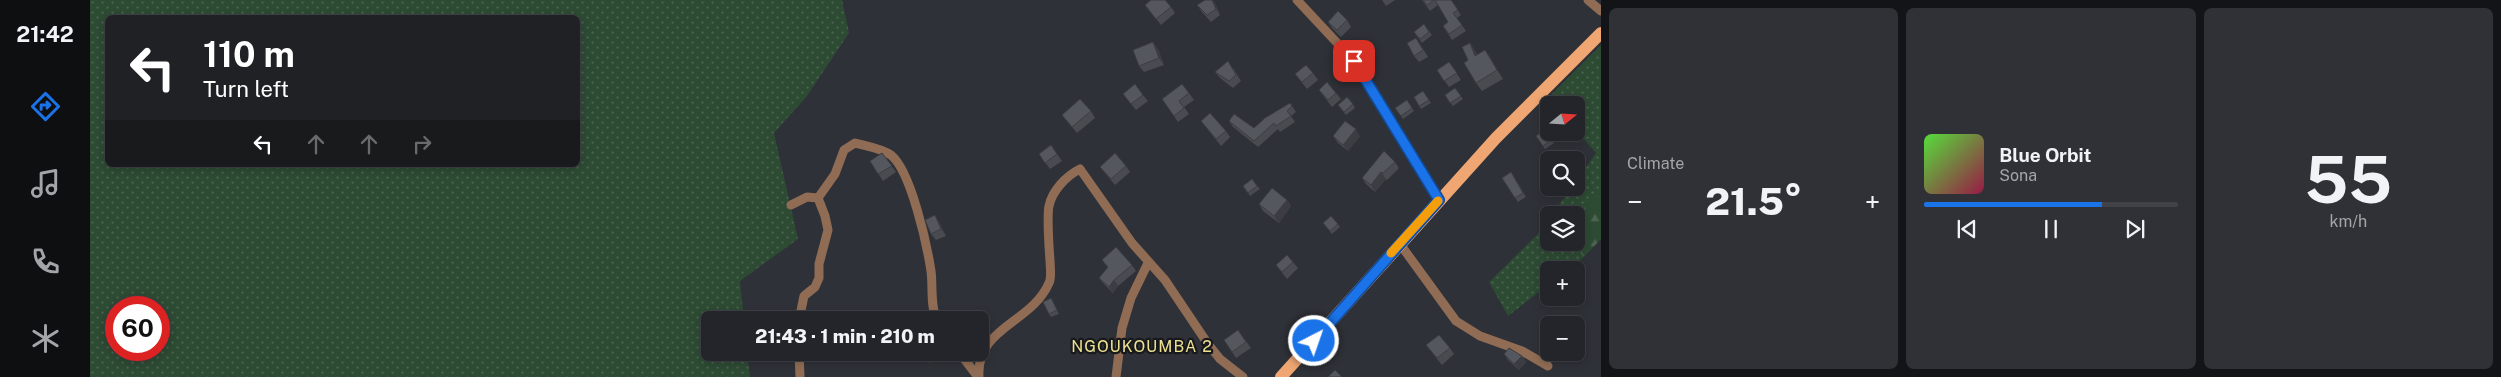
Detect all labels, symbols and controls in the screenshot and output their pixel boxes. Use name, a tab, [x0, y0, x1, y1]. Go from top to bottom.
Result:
text: 21:42	[16, 21, 74, 47]
text: 110 m	[203, 34, 295, 75]
icon: left	[120, 35, 185, 100]
pin	[1333, 40, 1375, 82]
icon: arrive	[1340, 47, 1368, 75]
text: Turn left	[203, 76, 289, 102]
icon: directions	[28, 89, 63, 124]
north arrow	[1540, 96, 1585, 141]
map controls	[1540, 96, 1585, 361]
icon: left	[249, 130, 277, 158]
icon: ahead	[302, 130, 330, 158]
icon: ahead	[355, 130, 383, 158]
icon: right	[408, 130, 436, 158]
text: 55	[2304, 141, 2392, 218]
text: Blue Orbit	[1999, 144, 2091, 166]
button: search	[1540, 151, 1585, 196]
text: Climate	[1627, 154, 1684, 173]
icon: music	[28, 166, 63, 201]
text: Sona	[1999, 166, 2037, 185]
text: 21.5°	[1705, 179, 1802, 224]
text: −	[1627, 185, 1643, 218]
text: +	[1865, 185, 1880, 218]
button: layers	[1540, 206, 1585, 251]
text: km/h	[2330, 212, 2367, 231]
icon: previous	[1953, 215, 1981, 243]
icon: pause	[2037, 215, 2065, 243]
icon: next	[2121, 215, 2149, 243]
icon: phone	[28, 244, 63, 279]
button: +	[1540, 261, 1585, 306]
speed limit sign: 60	[105, 296, 170, 361]
position arrow	[1287, 314, 1339, 366]
button: −	[1540, 316, 1585, 361]
icon: climate	[28, 321, 63, 356]
text: 21:43 · 1 min · 210 m	[755, 325, 935, 347]
district label: NGOUKOUMBA 2	[1071, 337, 1213, 356]

